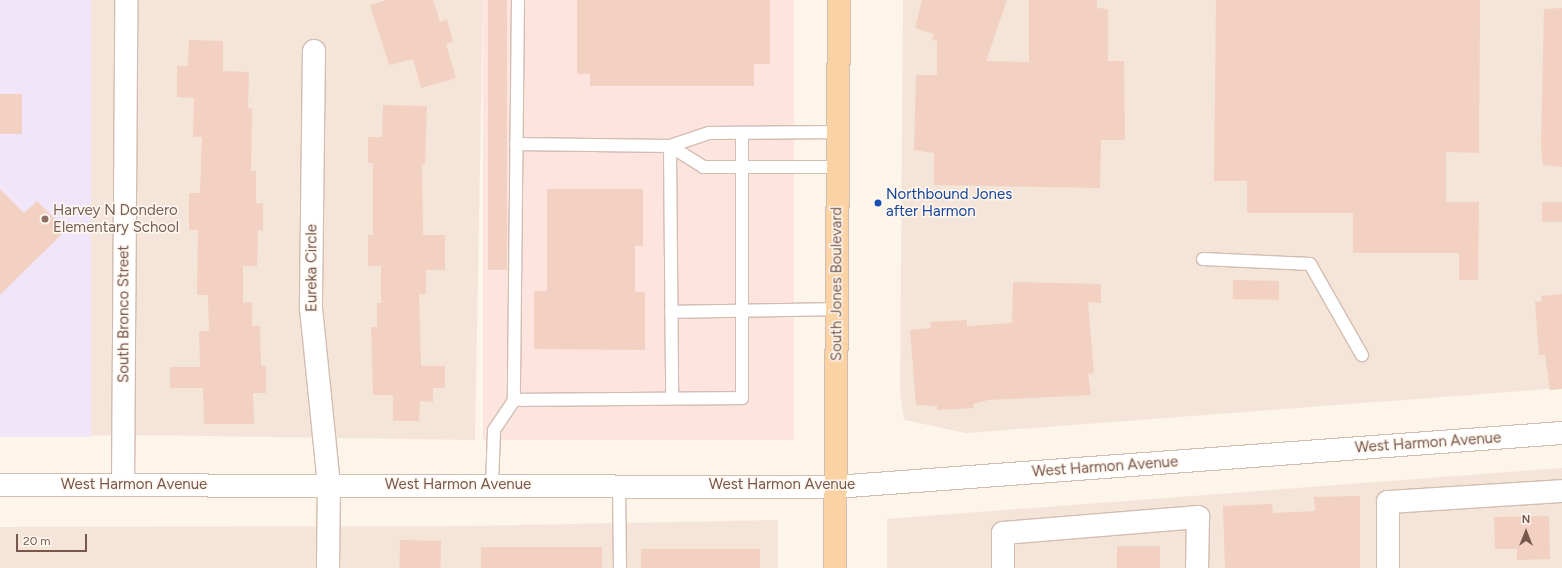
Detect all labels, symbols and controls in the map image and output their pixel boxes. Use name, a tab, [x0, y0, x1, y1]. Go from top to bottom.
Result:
place label: Northbound Jones after Harmon	[886, 185, 1012, 220]
marker: Northbound Jones after Harmon	[873, 198, 883, 208]
place label: Harvey N Dondero Elementary School	[53, 201, 179, 236]
street label: South Jones Boulevard	[828, 207, 846, 361]
marker: Harvey N Dondero Elementary School	[40, 214, 50, 224]
street label: Eureka Circle	[303, 224, 321, 312]
street label: South Bronco Street	[115, 245, 133, 383]
street label: West Harmon Avenue	[1354, 429, 1502, 457]
street label: West Harmon Avenue	[1031, 453, 1179, 481]
street label: West Harmon Avenue	[61, 476, 207, 494]
street label: West Harmon Avenue	[385, 476, 531, 494]
street label: West Harmon Avenue	[709, 476, 855, 494]
north arrow	[1506, 512, 1546, 552]
text: N	[1522, 513, 1530, 526]
scale bar	[18, 526, 89, 552]
text: 20 m	[23, 534, 51, 548]

